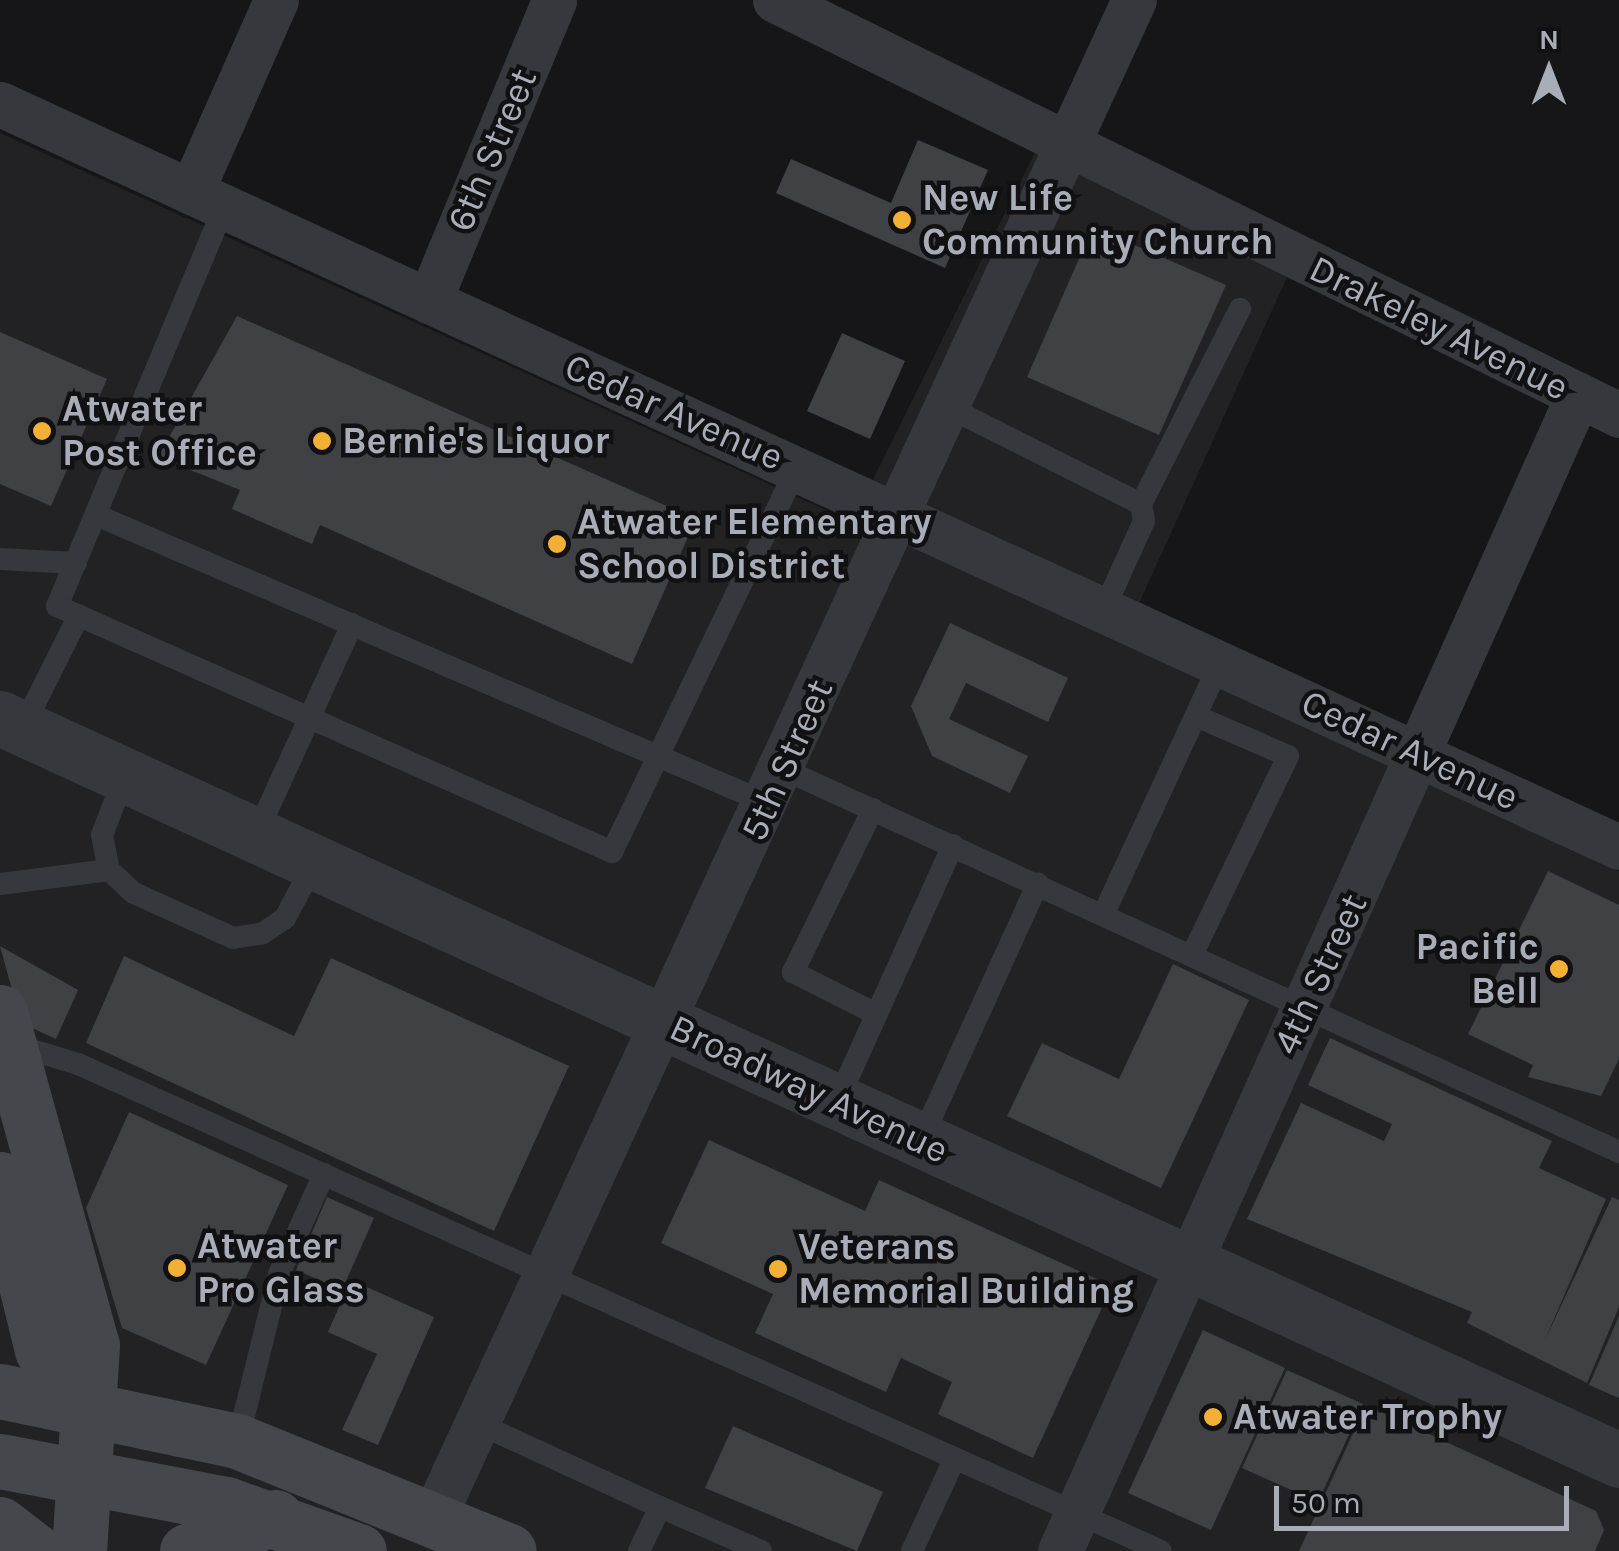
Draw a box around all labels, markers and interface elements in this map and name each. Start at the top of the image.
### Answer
north arrow [1499,20,1599,120]
text: N [1539,23,1559,56]
street label: 6th Street [437,62,547,238]
place label: New Life Community Church [922,175,1274,264]
marker: New Life Community Church [891,209,913,231]
street label: Drakeley Avenue [1302,246,1576,410]
street label: Cedar Avenue [558,344,790,480]
place label: Atwater Post Office [62,386,257,476]
place label: Bernie's Liquor [342,418,609,464]
marker: Atwater Post Office [31,420,53,442]
marker: Bernie's Liquor [311,430,333,452]
place label: Atwater Elementary School District [577,499,932,588]
marker: Atwater Elementary School District [546,533,568,555]
street label: 5th Street [731,672,843,848]
street label: Cedar Avenue [1294,680,1526,820]
street label: 4th Street [1263,887,1377,1061]
place label: Pacific Bell [1416,924,1539,1014]
marker: Pacific Bell [1548,958,1570,980]
street label: Broadway Avenue [663,1005,955,1173]
place label: Atwater Pro Glass [197,1223,365,1312]
place label: Veterans Memorial Building [798,1224,1134,1314]
marker: Atwater Pro Glass [166,1257,188,1279]
marker: Veterans Memorial Building [767,1258,789,1280]
place label: Atwater Trophy [1233,1394,1502,1440]
marker: Atwater Trophy [1202,1406,1224,1428]
scale bar [1279,1466,1574,1528]
text: 50 m [1291,1485,1361,1521]

